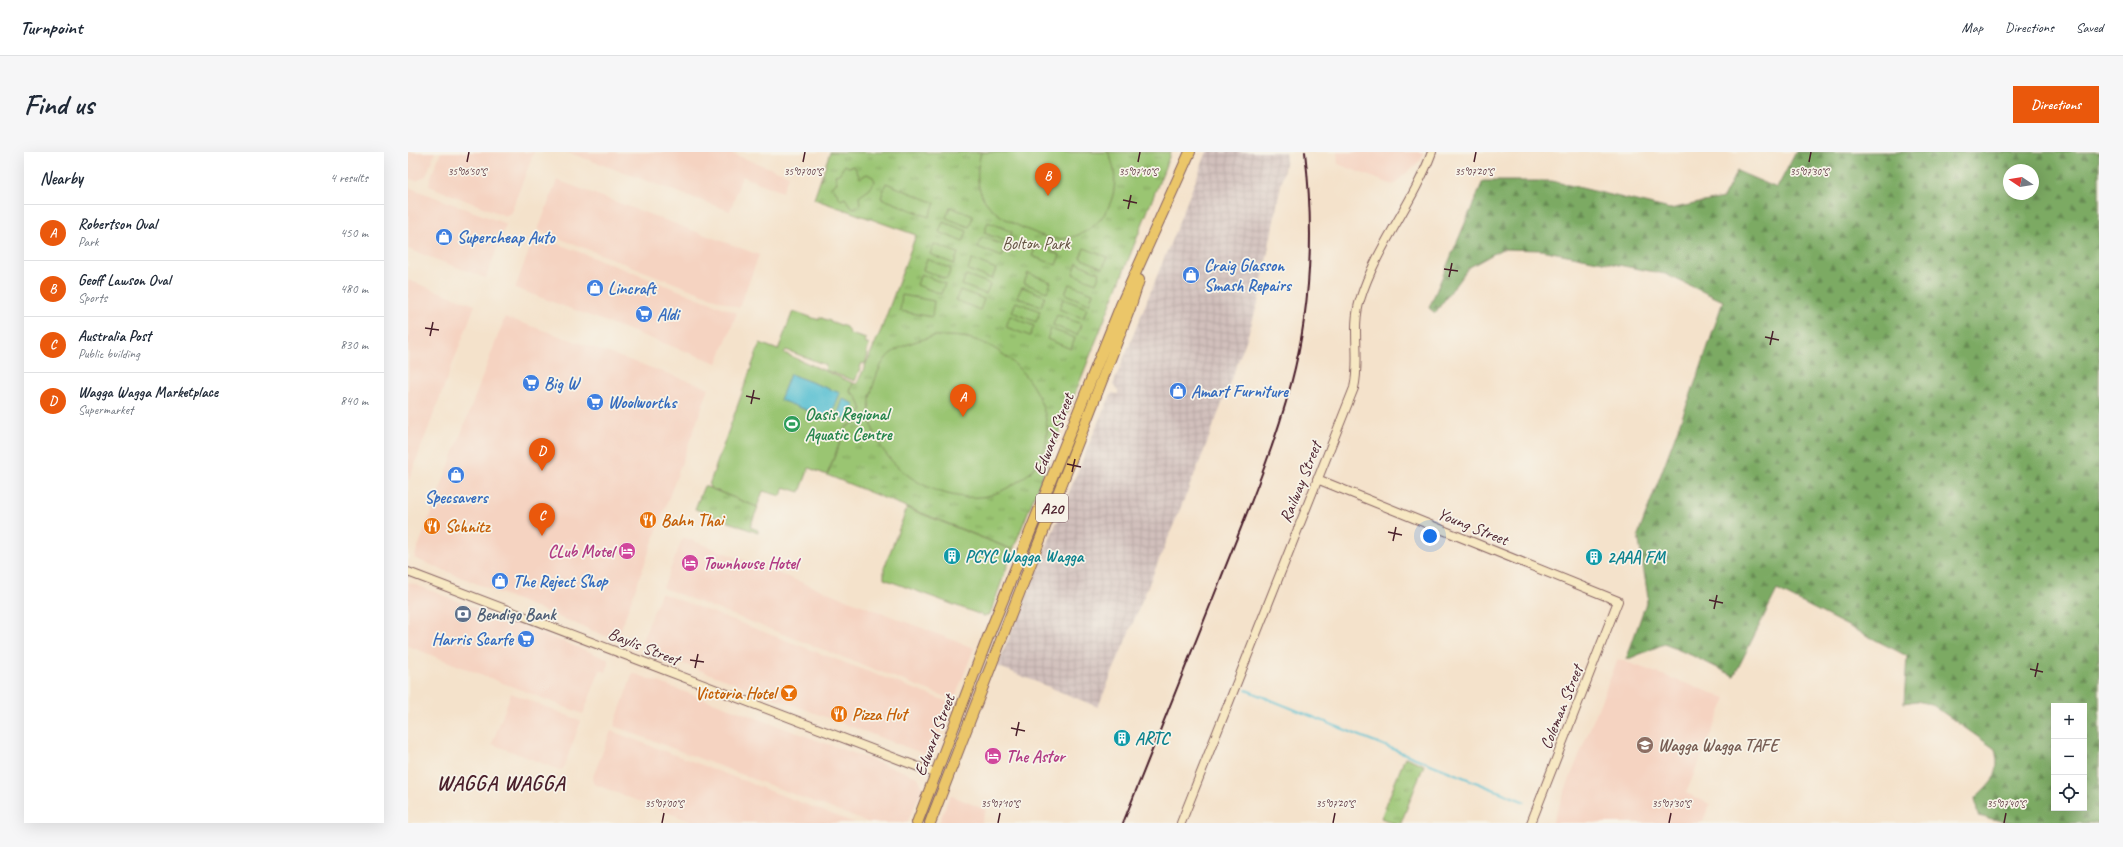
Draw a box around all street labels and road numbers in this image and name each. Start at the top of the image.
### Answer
street label: Edward Street [1028,388,1079,478]
street label: Railway Street [1275,437,1327,526]
road number: A20 [1036,494,1068,522]
street label: Young Street [1434,503,1513,551]
street label: Baylis Street [605,623,685,671]
street label: Coleman Street [1535,660,1589,752]
street label: Edward Street [909,689,960,779]

